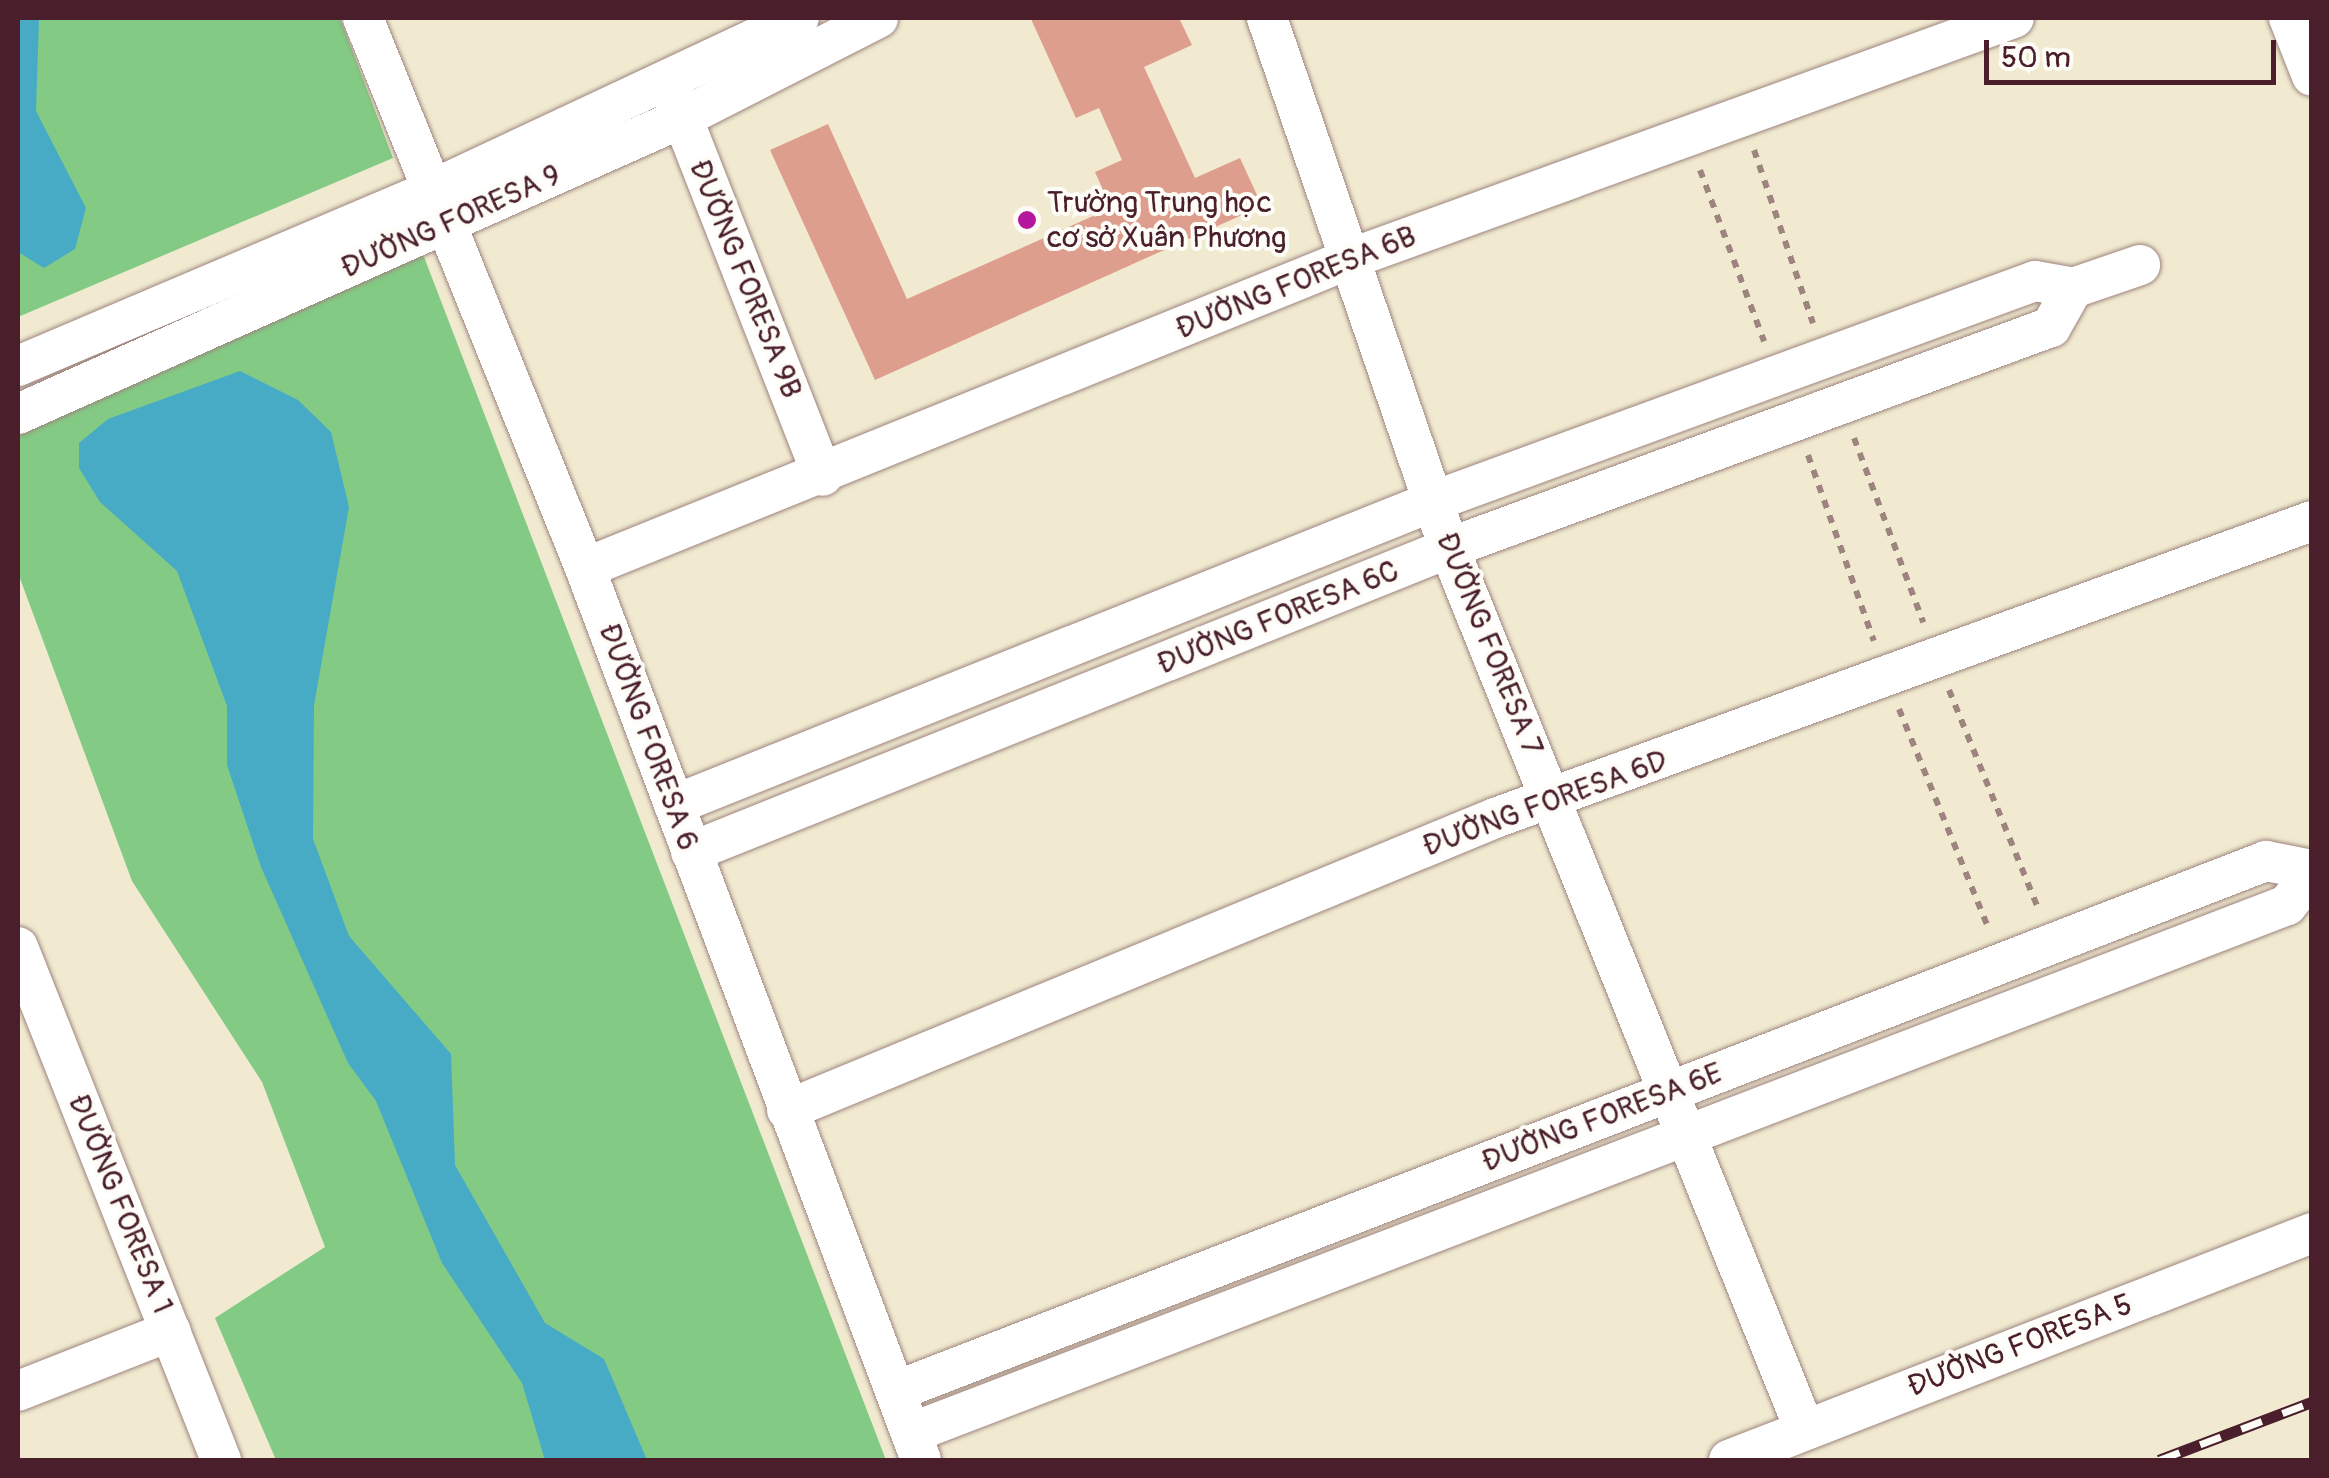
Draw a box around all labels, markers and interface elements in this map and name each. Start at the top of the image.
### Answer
scale bar [1989,20,2282,82]
text: 50 m [2001,39,2071,76]
street label: ĐƯỜNG FORESA 9B [681,155,809,403]
street label: ĐƯỜNG FORESA 9 [336,157,566,287]
place label: Trường Trung học cơ sở Xuân Phương [1047,185,1286,256]
marker: Trường Trung học cơ sở Xuân Phương [1016,209,1038,231]
street label: ĐƯỜNG FORESA 6B [1171,218,1421,348]
street label: ĐƯỜNG FORESA 7 [1428,527,1550,761]
street label: ĐƯỜNG FORESA 6C [1152,553,1404,683]
street label: ĐƯỜNG FORESA 6 [590,619,706,855]
street label: ĐƯỜNG FORESA 6D [1418,743,1672,865]
street label: ĐƯỜNG FORESA 6E [1477,1056,1727,1180]
street label: ĐƯỜNG FORESA 1 [60,1089,180,1319]
street label: ĐƯỜNG FORESA 5 [1903,1287,2137,1405]

